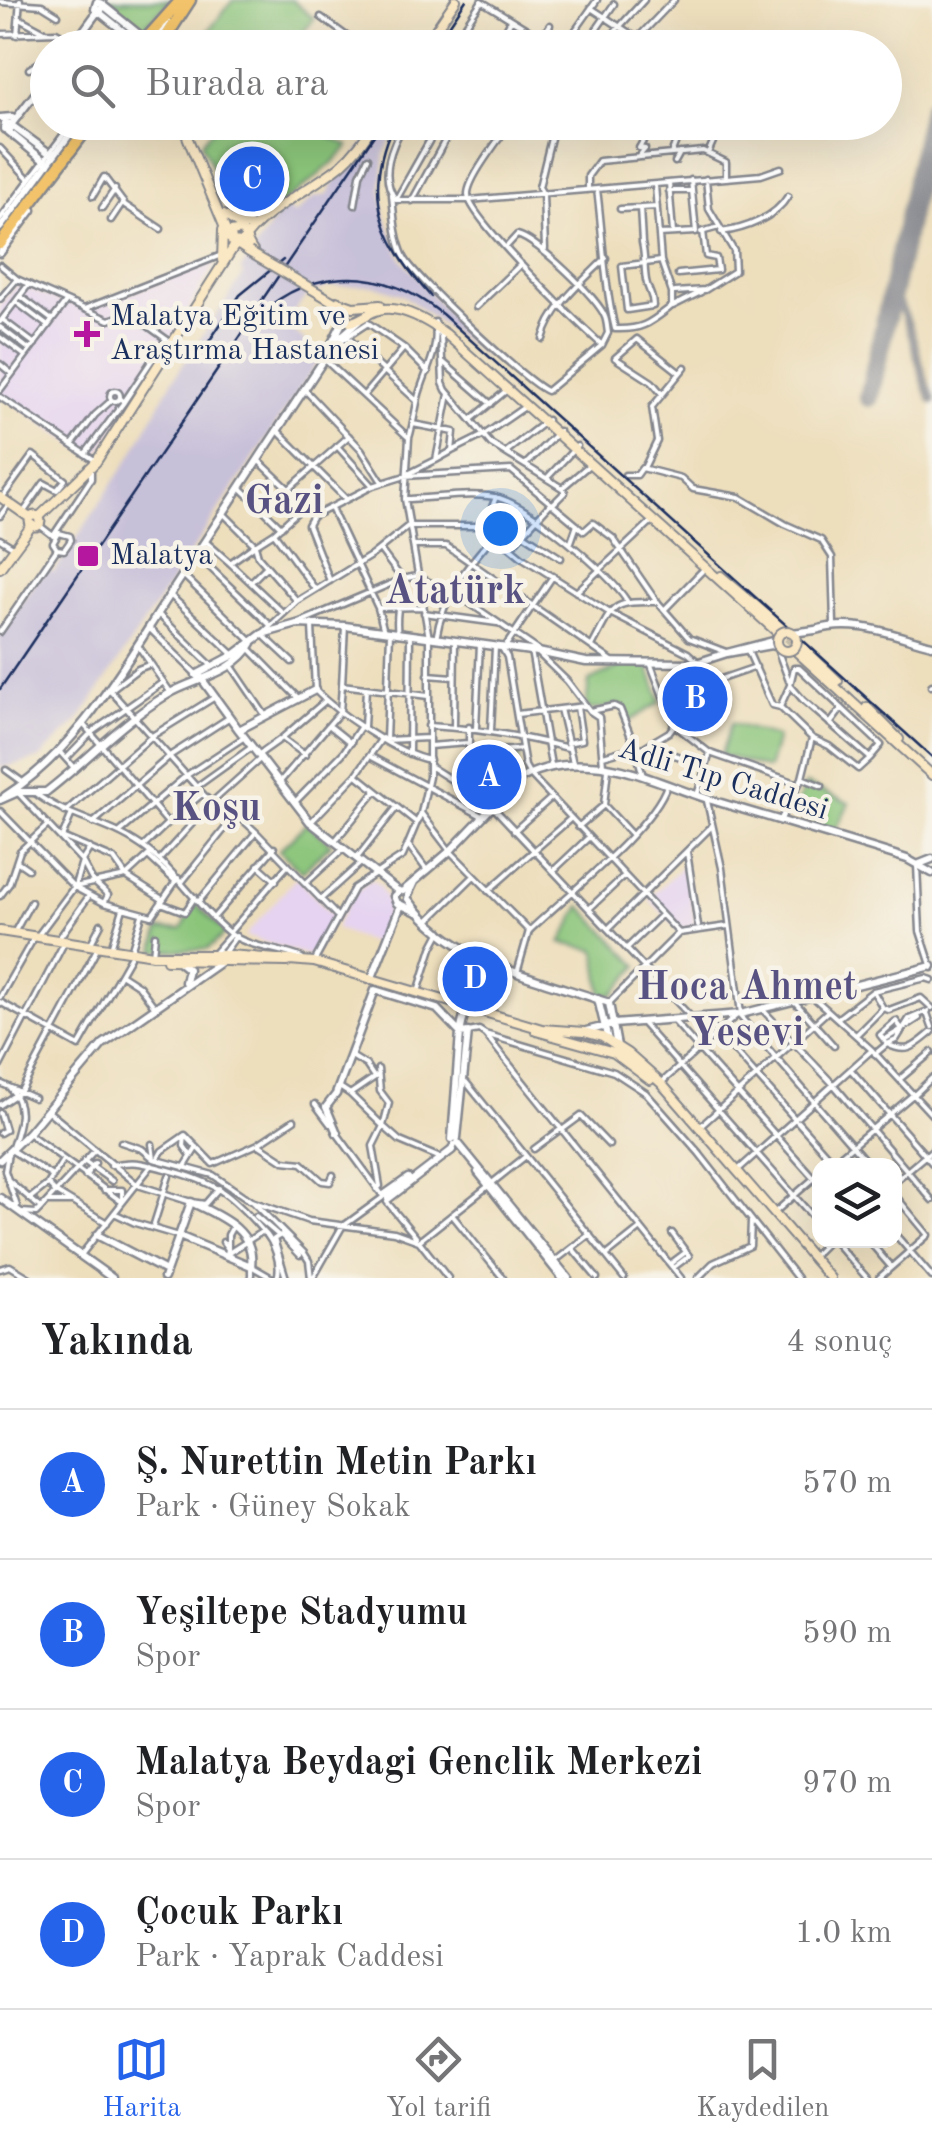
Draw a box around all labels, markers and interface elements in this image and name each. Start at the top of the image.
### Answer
search box [30,30,902,140]
icon: search [65,58,120,113]
text: Burada ara [145,66,328,104]
pin: C [220,142,284,216]
place label: Malatya Eğitim ve Araştırma Hastanesi [110,302,379,366]
marker: Malatya Eğitim ve Araştırma Hastanesi [74,321,100,347]
district label: Gazi [244,483,324,523]
your location [475,503,526,554]
place label: Malatya [110,541,213,571]
marker: Malatya [75,543,101,569]
district label: Atatürk [384,573,526,613]
pin: B [662,662,728,736]
street label: Adli Tıp Caddesi [614,734,832,826]
pin: A [456,740,522,814]
district label: Koşu [171,790,261,830]
pin: D [442,942,508,1016]
district label: Hoca Ahmet Yesevi [636,969,858,1055]
map controls [812,1158,902,1248]
button: layers [812,1158,902,1248]
text: Yakında [40,1322,193,1364]
text: 4 sonuç [786,1327,892,1359]
text: Ş. Nurettin Metin Parkı [135,1445,537,1483]
text: A [60,1468,85,1500]
text: 570 m [802,1468,892,1500]
text: Park · Güney Sokak [135,1492,411,1524]
text: Yeşiltepe Stadyumu [135,1595,468,1633]
text: B [61,1618,84,1650]
text: 590 m [802,1618,892,1650]
text: Spor [135,1642,200,1674]
text: Malatya Beydagi Genclik Merkezi [135,1745,702,1783]
text: C [62,1768,83,1800]
text: 970 m [802,1768,892,1800]
text: Spor [135,1792,200,1824]
text: Çocuk Parkı [135,1895,343,1933]
text: D [60,1918,85,1950]
text: 1.0 km [795,1918,892,1950]
text: Park · Yaprak Caddesi [135,1942,444,1974]
tab: Harita [102,2032,181,2127]
tab: Yol tarifi [386,2032,491,2127]
tab: Kaydedilen [696,2032,829,2127]

